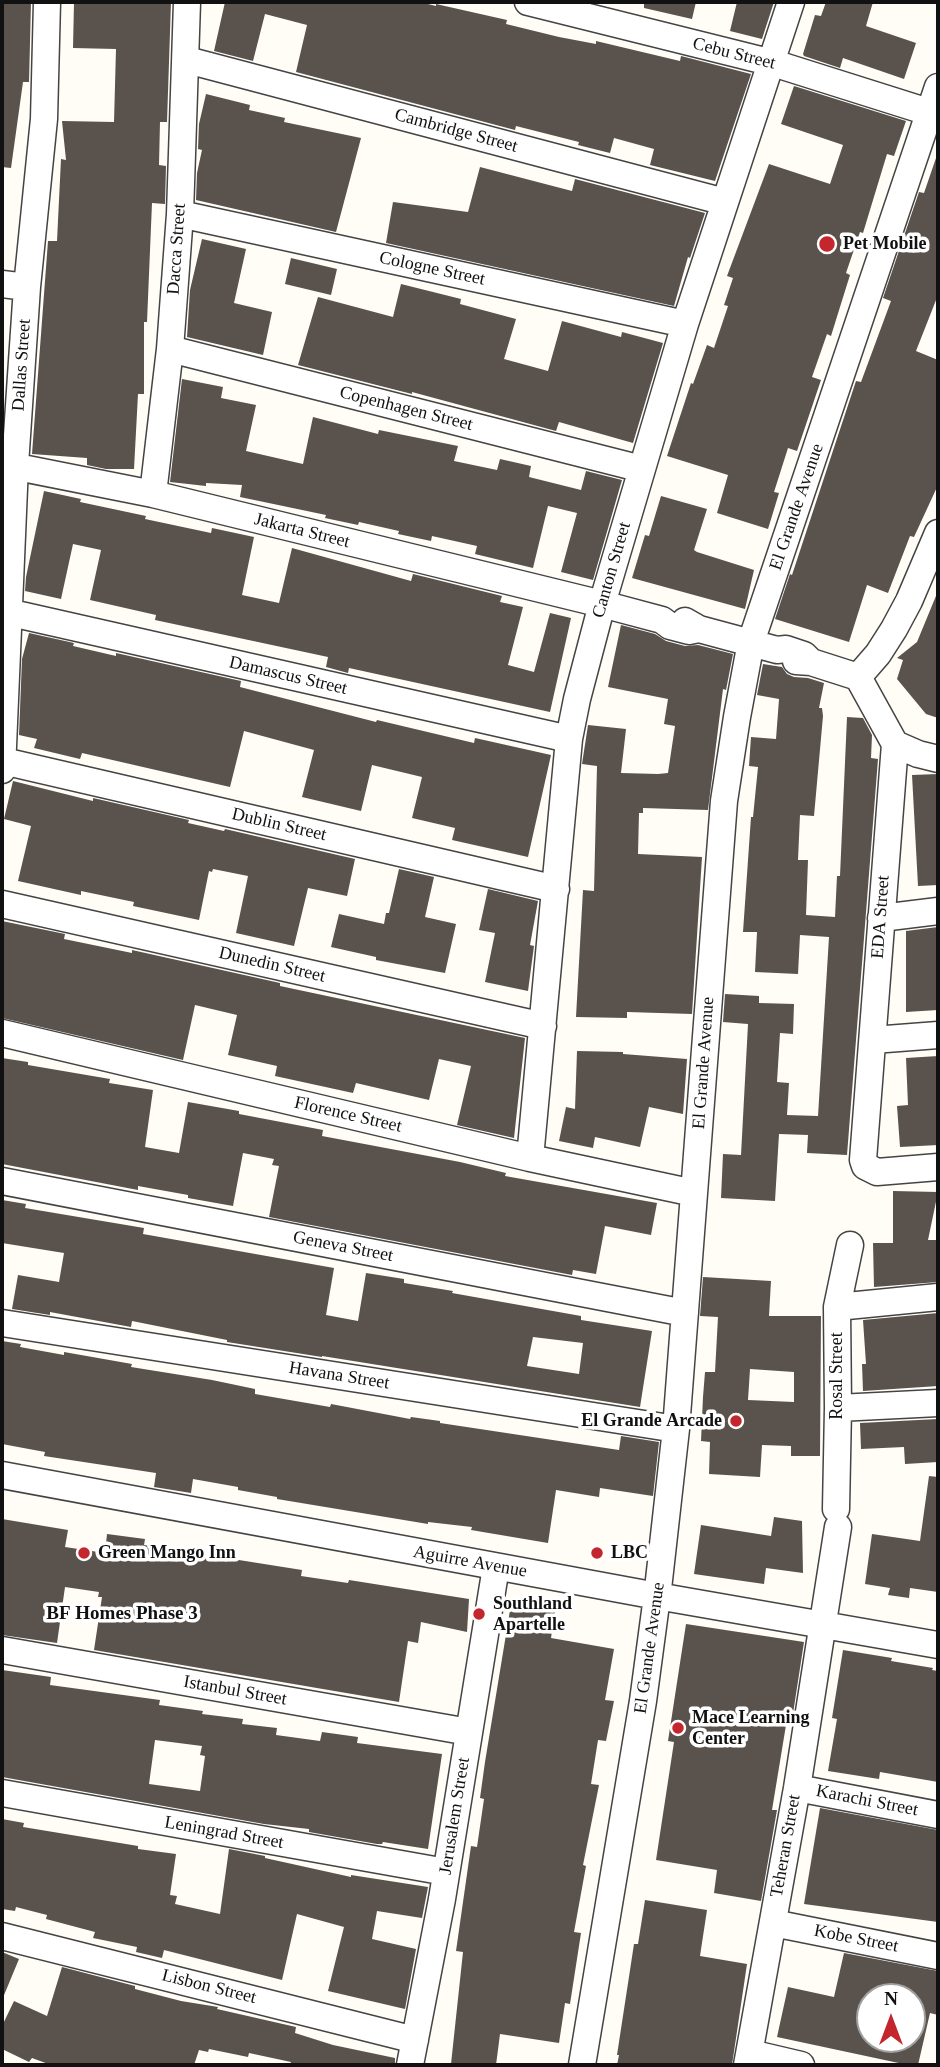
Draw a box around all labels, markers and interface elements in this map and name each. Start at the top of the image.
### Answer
street label: Cebu Street [690,33,778,75]
street label: Cambridge Street [392,104,520,158]
street label: Dacca Street [163,203,191,295]
place label: Pet Mobile [843,233,926,255]
marker: Pet Mobile [817,234,837,254]
street label: Cologne Street [377,247,487,291]
street label: Dallas Street [8,318,36,412]
street label: Copenhagen Street [337,382,475,436]
street label: El Grande Avenue [765,441,829,573]
street label: Jakarta Street [252,509,352,553]
street label: Canton Street [588,520,636,620]
street label: Damascus Street [227,652,349,700]
street label: Dublin Street [230,804,328,846]
street label: EDA Street [867,875,895,959]
street label: Dunedin Street [217,942,327,988]
street label: El Grande Avenue [689,996,719,1130]
street label: Florence Street [292,1092,404,1138]
street label: Geneva Street [291,1227,395,1267]
street label: Rosal Street [826,1332,848,1420]
street label: Havana Street [287,1357,391,1395]
place label: El Grande Arcade [581,1410,722,1432]
marker: El Grande Arcade [728,1413,744,1429]
street label: Aguirre Avenue [411,1541,529,1583]
place label: Green Mango Inn [98,1542,236,1564]
place label: LBC [611,1542,648,1564]
marker: Green Mango Inn [76,1545,92,1561]
marker: LBC [589,1545,605,1561]
street label: El Grande Avenue [630,1581,670,1715]
place label: Southland Apartelle [493,1593,572,1636]
district label: BF Homes Phase 3 [46,1603,198,1625]
marker: Southland Apartelle [471,1606,487,1622]
street label: Istanbul Street [182,1671,288,1711]
place label: Mace Learning Center [692,1707,809,1750]
marker: Mace Learning Center [670,1720,686,1736]
street label: Jerusalem Street [435,1756,475,1876]
street label: Karachi Street [814,1781,920,1821]
street label: Teheran Street [766,1793,806,1899]
street label: Leningrad Street [163,1812,285,1854]
street label: Kobe Street [812,1920,900,1958]
street label: Lisbon Street [160,1965,258,2009]
north arrow [856,1983,926,2053]
text: N [884,1988,898,2009]

